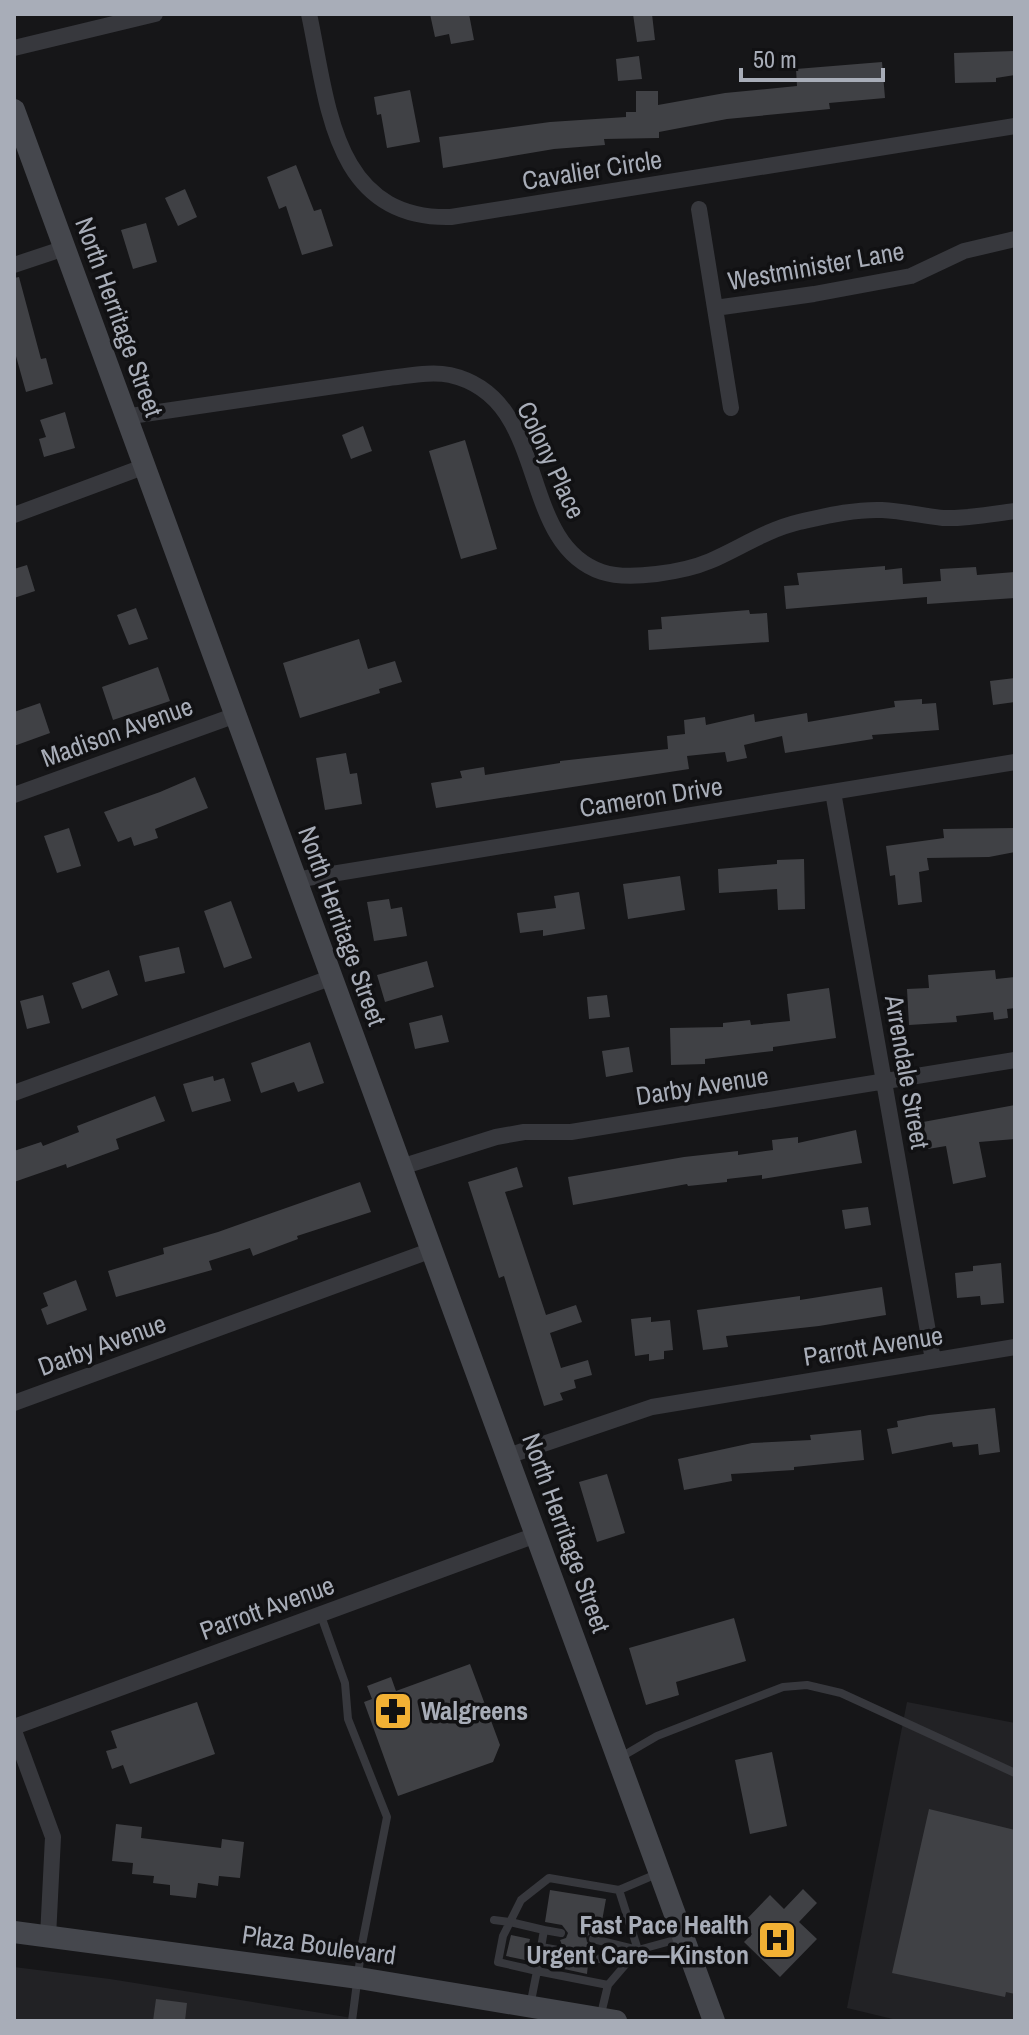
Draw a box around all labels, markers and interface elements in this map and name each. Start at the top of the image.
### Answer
scale bar [741,32,883,82]
text: 50 m [753,43,797,75]
street label: Cavalier Circle [520,141,664,198]
street label: North Herritage Street [67,212,172,421]
street label: Westminister Lane [725,233,907,298]
street label: Colony Place [509,395,594,524]
street label: Madison Avenue [36,688,197,775]
street label: Cameron Drive [577,768,725,825]
street label: North Herritage Street [290,821,395,1030]
street label: Arrendale Street [877,991,938,1151]
street label: Darby Avenue [633,1058,771,1113]
street label: Darby Avenue [33,1305,171,1384]
street label: Parrott Avenue [801,1317,945,1374]
street label: North Herritage Street [514,1428,619,1637]
street label: Parrott Avenue [195,1567,339,1648]
pharmacy icon: Walgreens [372,1690,414,1732]
place label: Walgreens [421,1693,528,1728]
place label: Fast Pace Health Urgent Care—Kinston [526,1907,749,1972]
street label: Plaza Boulevard [240,1916,398,1973]
hospital icon: Fast Pace Health Urgent Care—Kinston [756,1919,798,1961]

